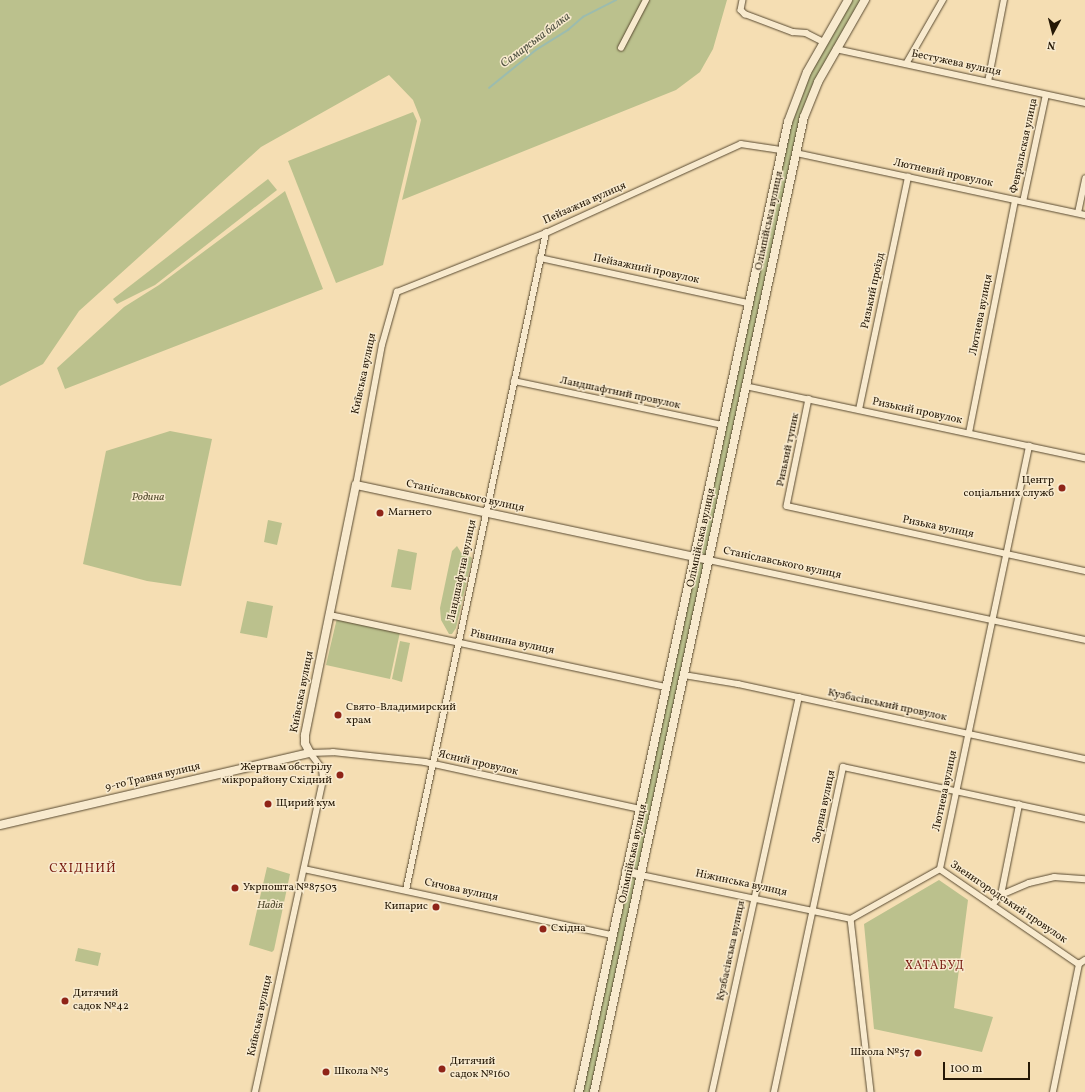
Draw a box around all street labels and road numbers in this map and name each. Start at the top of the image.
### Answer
street label: Бестужева вулиця [910,48,1002,80]
street label: Февральская улица [1008,97,1042,195]
street label: Лютневий провулок [892,157,994,191]
street label: Олімпійська вулиця [753,170,787,272]
street label: Пейзажна вулиця [542,180,628,228]
street label: Пейзажний провулок [592,252,700,288]
street label: Ризький проїзд [859,252,889,330]
street label: Лютнева вулиця [968,273,996,357]
street label: Київська вулиця [350,332,380,416]
street label: Ландшафтний провулок [558,375,682,413]
street label: Ризький провулок [871,396,963,428]
street label: Ризький тупик [775,412,803,488]
street label: Станіславського вулиця [405,478,525,516]
street label: Олімпійська вулиця [685,487,719,589]
street label: Ризька вулиця [901,514,975,542]
street label: Ландшафтна вулиця [446,519,480,623]
street label: Станіславського вулиця [722,545,842,583]
street label: Рівнинна вулиця [469,628,555,658]
street label: Київська вулиця [289,650,317,734]
street label: Кузбасівський провулок [826,687,948,725]
street label: Ясний провулок [437,748,519,780]
street label: Лютнева вулиця [931,749,961,833]
street label: 9-го Травня вулиця [104,761,202,795]
street label: Зоряна вулиця [811,769,839,845]
street label: Олімпійська вулиця [617,803,651,905]
street label: Звенигородський провулок [947,859,1069,947]
street label: Ніжинська вулиця [694,868,788,900]
street label: Сичова вулиця [423,877,499,905]
street label: Кузбасівська вулиця [715,900,749,1002]
street label: Київська вулиця [246,974,276,1058]

